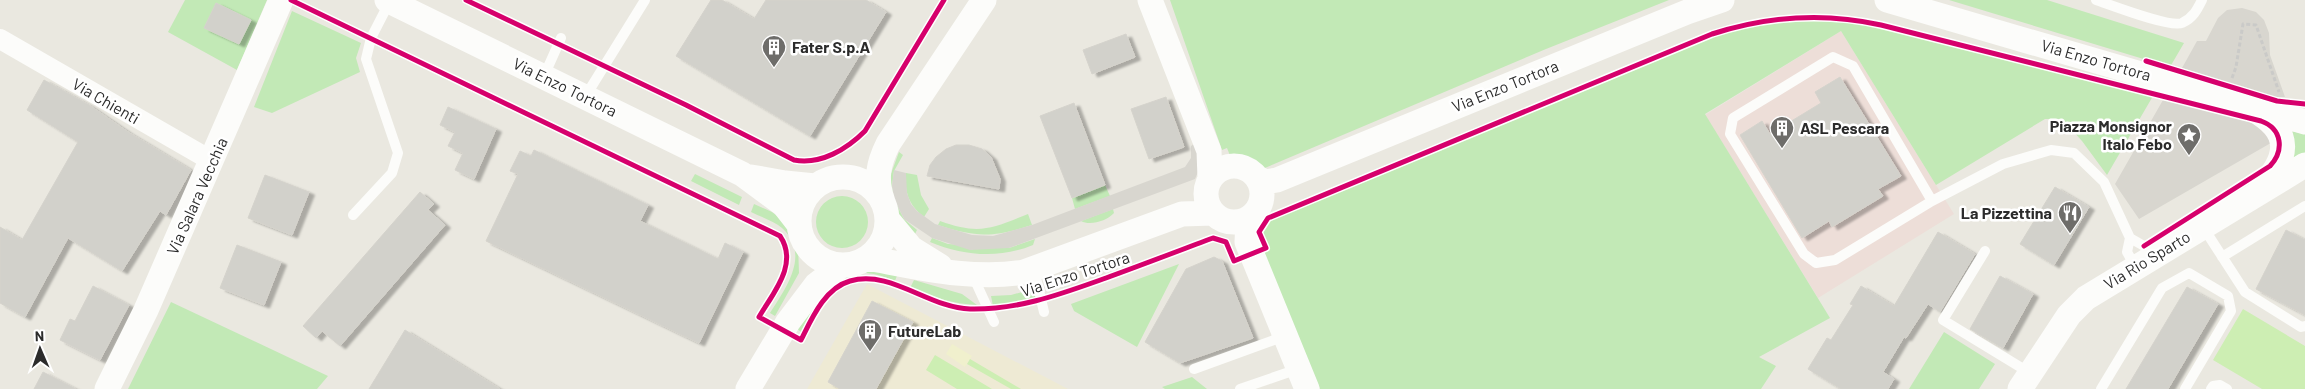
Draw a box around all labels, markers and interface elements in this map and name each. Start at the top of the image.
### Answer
building icon: Fater S.p.A [761,34,787,68]
street label: Via Enzo Tortora [2039,35,2153,84]
place label: Fater S.p.A [792,37,871,56]
street label: Via Enzo Tortora [510,53,620,120]
street label: Via Enzo Tortora [1449,56,1561,116]
street label: Via Chienti [69,74,143,127]
building icon: ASL Pescara [1769,115,1795,149]
place label: Piazza Monsignor Italo Febo [2050,116,2172,153]
place label: ASL Pescara [1800,118,1889,137]
place icon: Piazza Monsignor Italo Febo [2176,122,2202,156]
street label: Via Salara Vecchia [162,134,231,257]
restaurant icon: La Pizzettina [2057,200,2083,234]
place label: La Pizzettina [1961,203,2052,222]
street label: Via Rio Sparto [2100,226,2193,293]
street label: Via Enzo Tortora [1018,247,1132,300]
building icon: FutureLab [857,318,883,352]
place label: FutureLab [888,321,961,340]
north arrow [15,324,65,374]
text: N [35,327,44,344]

